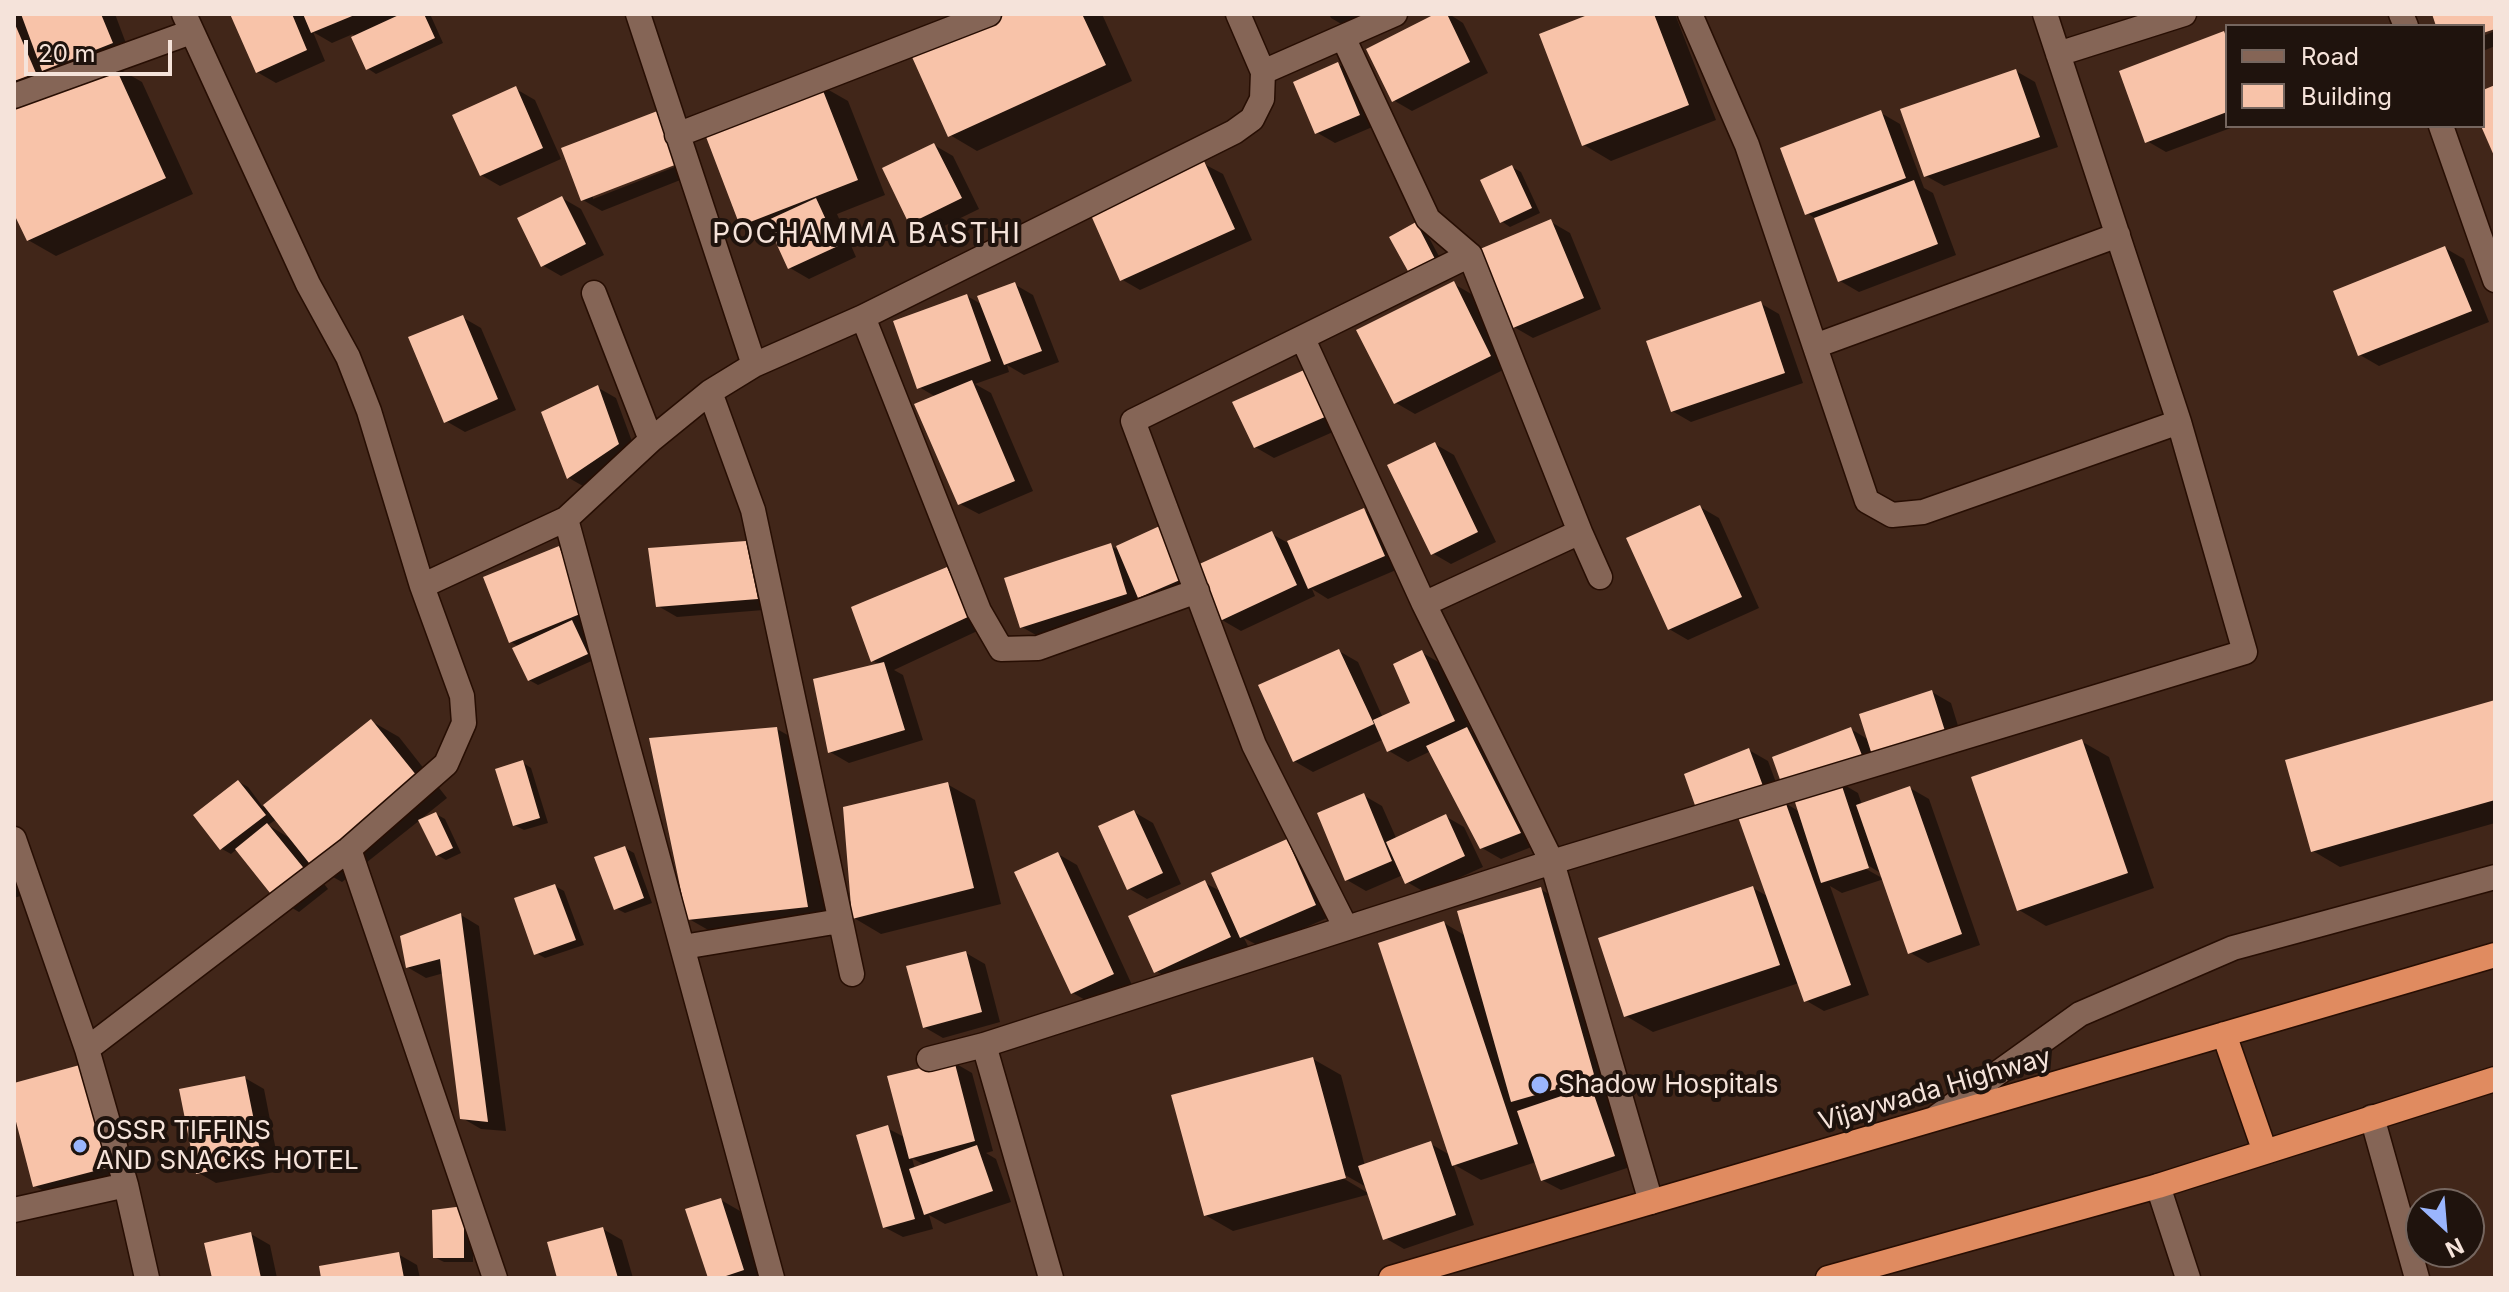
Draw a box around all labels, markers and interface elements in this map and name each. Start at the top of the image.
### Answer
scale bar [28,24,176,74]
legend [2225,24,2485,128]
text: 20 m [38,39,96,68]
text: Road [2301,42,2359,71]
text: Building [2301,82,2392,111]
district label: POCHAMMA BASTHI [712,218,1022,252]
street label: Vijaywada Highway [1815,1042,2055,1138]
place label: Shadow Hospitals [1558,1069,1778,1101]
marker: Shadow Hospitals [1529,1074,1551,1096]
place label: OSSR TIFFINS AND SNACKS HOTEL [96,1115,359,1176]
marker: OSSR TIFFINS AND SNACKS HOTEL [71,1137,89,1155]
north arrow [2405,1188,2485,1268]
text: N [2441,1232,2468,1263]

